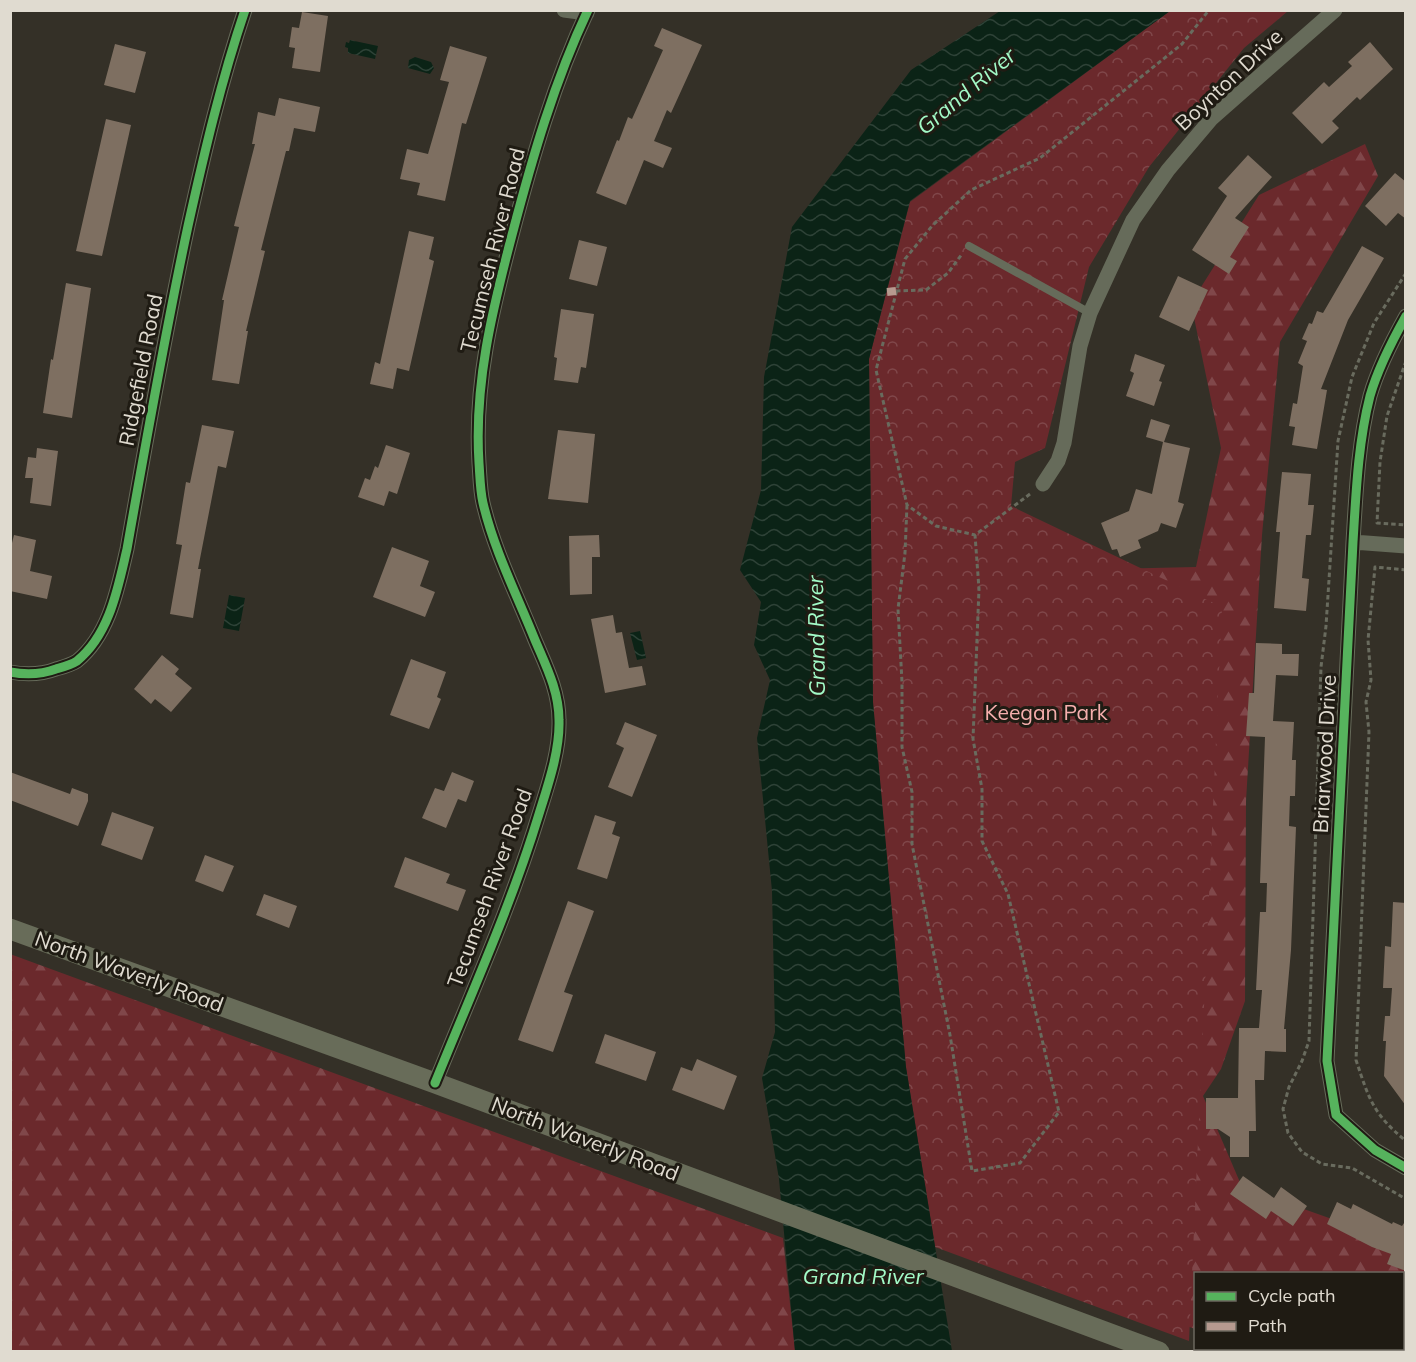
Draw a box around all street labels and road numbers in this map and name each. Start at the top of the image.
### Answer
street label: Boynton Drive [1169,23,1287,136]
street label: Tecumseh River Road [454,145,530,355]
street label: Ridgefield Road [113,292,167,448]
street label: Briarwood Drive [1307,674,1341,834]
street label: Tecumseh River Road [441,785,537,991]
street label: North Waverly Road [31,925,227,1017]
street label: North Waverly Road [488,1090,683,1186]

